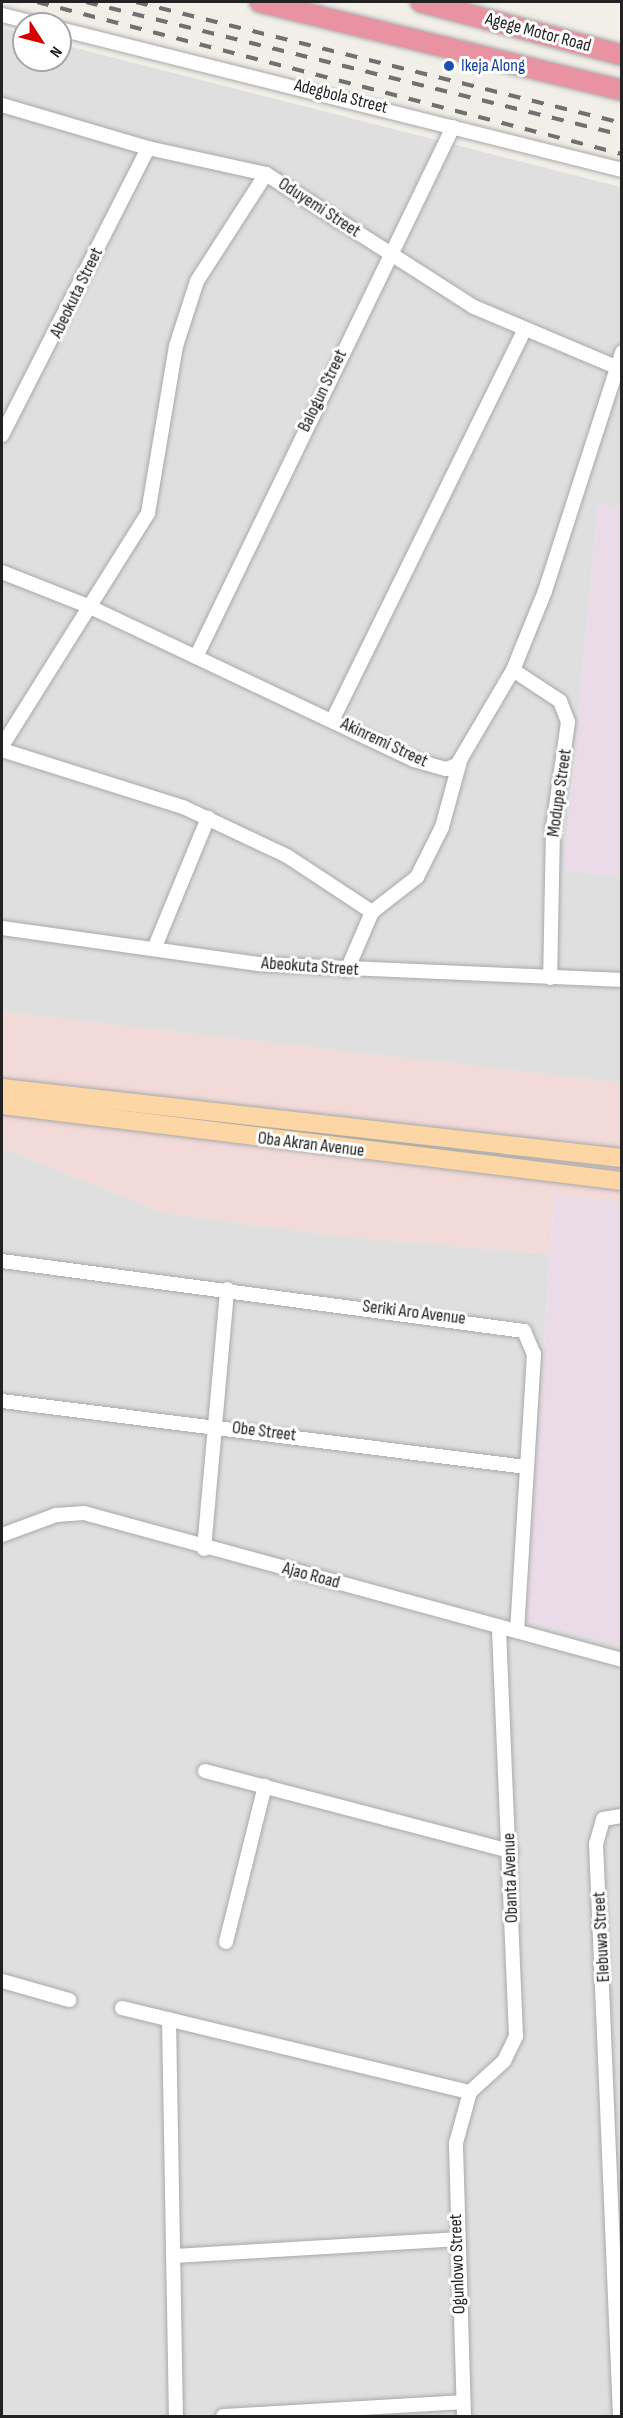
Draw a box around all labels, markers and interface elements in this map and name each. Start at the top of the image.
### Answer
street label: Agege Motor Road [483,9,593,57]
north arrow [12,12,72,72]
text: N [45,43,66,61]
place label: Ikeja Along [461,55,525,77]
marker: Ikeja Along [442,59,456,73]
street label: Adegbola Street [292,75,390,119]
street label: Oduyemi Street [274,173,364,243]
street label: Abeokuta Street [46,244,108,342]
street label: Balogun Street [294,346,352,436]
street label: Akinremi Street [337,713,431,773]
street label: Modupe Street [543,748,577,838]
street label: Abeokuta Street [261,953,359,981]
street label: Oba Akran Avenue [256,1128,366,1162]
street label: Seriki Aro Avenue [361,1296,467,1330]
street label: Obe Street [231,1417,297,1447]
street label: Ajao Road [280,1558,342,1594]
street label: Obanta Avenue [499,1833,523,1923]
street label: Elebuwa Street [589,1891,615,1983]
street label: Ogunlowo Street [445,2213,471,2315]

